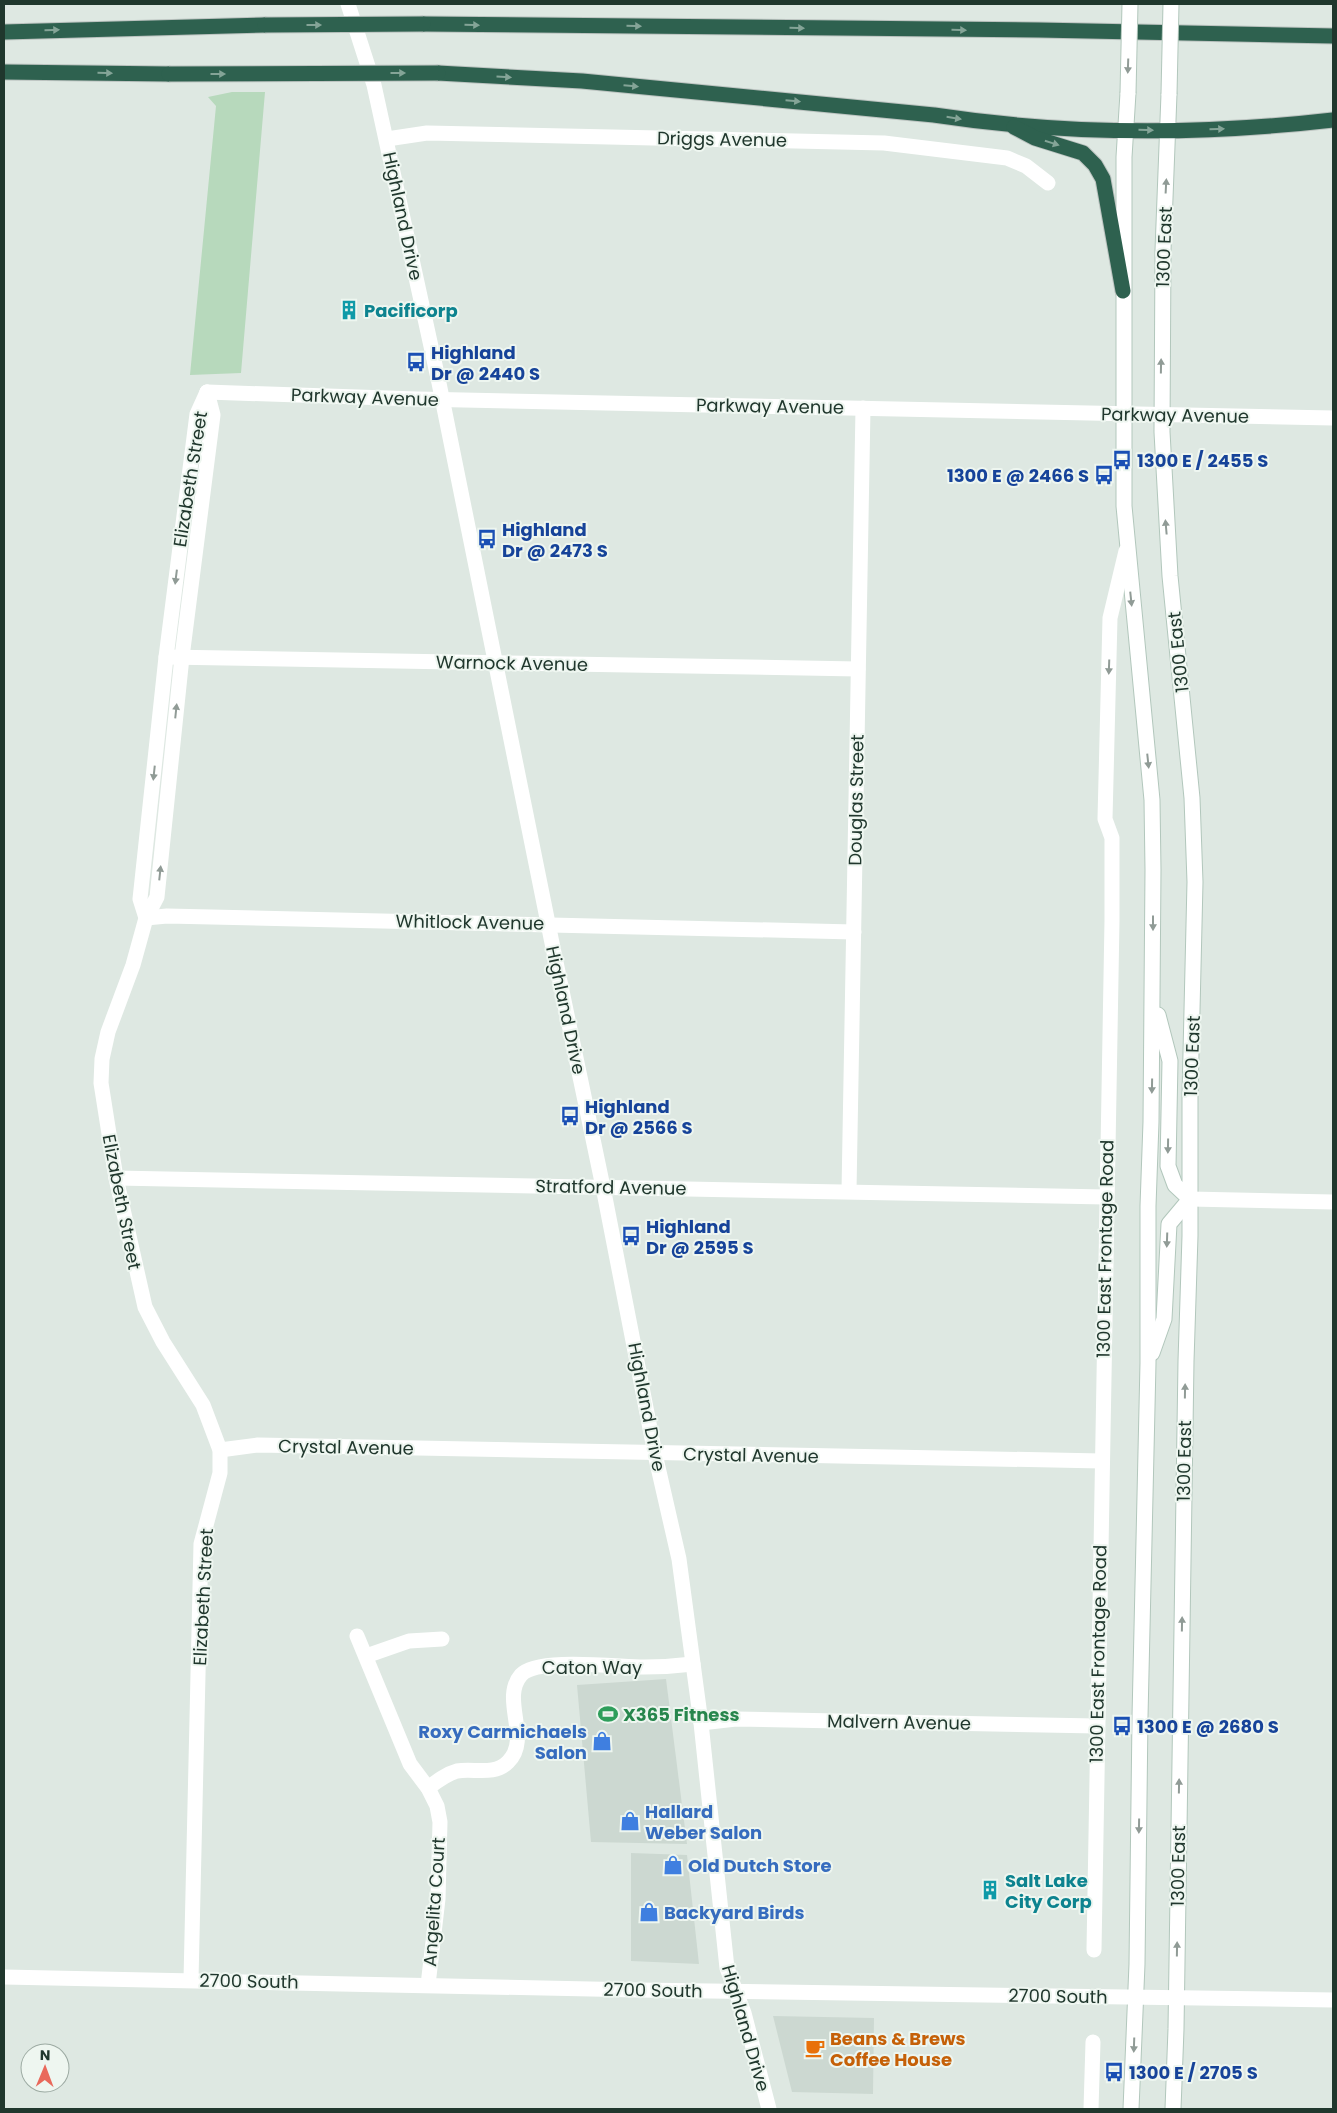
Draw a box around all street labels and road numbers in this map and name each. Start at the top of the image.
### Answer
street label: Driggs Avenue [657,125,787,153]
street label: Highland Drive [377,149,429,283]
street label: 1300 East [1150,206,1178,288]
street label: Parkway Avenue [291,382,439,412]
street label: Parkway Avenue [696,392,844,420]
street label: Parkway Avenue [1101,401,1249,429]
street label: Elizabeth Street [167,409,213,549]
street label: 1300 East [1161,610,1195,694]
street label: Warnock Avenue [436,649,588,677]
street label: Douglas Street [842,734,870,866]
street label: Whitlock Avenue [395,908,545,936]
street label: Highland Drive [540,943,592,1077]
street label: 1300 East [1178,1015,1206,1097]
street label: Elizabeth Street [97,1132,147,1272]
street label: 1300 East Frontage Road [1091,1140,1119,1358]
street label: Stratford Avenue [535,1173,687,1201]
street label: Highland Drive [622,1340,672,1474]
street label: 1300 East [1171,1420,1197,1502]
street label: Crystal Avenue [278,1433,414,1461]
street label: Crystal Avenue [683,1441,819,1469]
street label: Elizabeth Street [187,1528,219,1666]
street label: 1300 East Frontage Road [1084,1545,1112,1763]
street label: Caton Way [542,1655,642,1680]
street label: Malvern Avenue [827,1708,971,1736]
street label: 1300 East [1165,1825,1191,1907]
street label: Angelita Court [417,1836,451,1968]
street label: Highland Drive [716,1962,776,2094]
street label: 2700 South [199,1968,299,1994]
street label: 2700 South [603,1977,703,2003]
street label: 2700 South [1008,1983,1108,2009]

